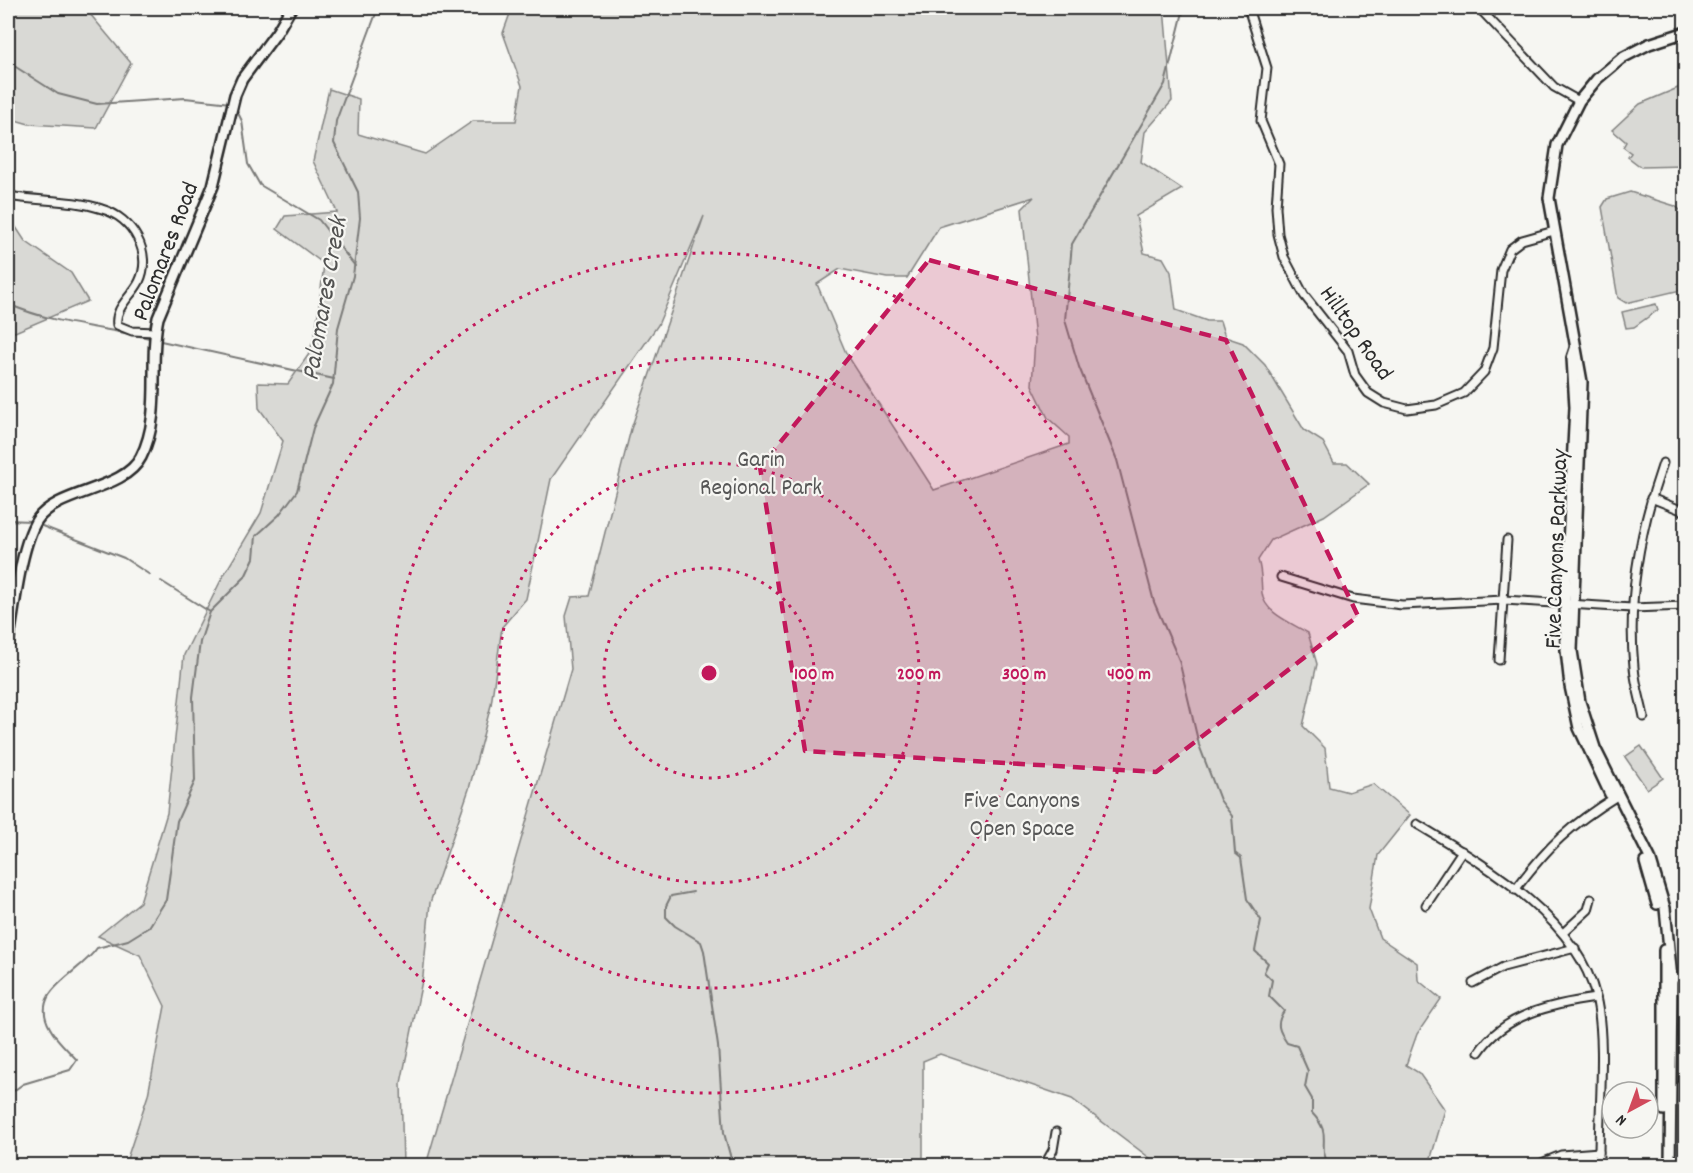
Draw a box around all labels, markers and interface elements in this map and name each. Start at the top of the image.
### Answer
street label: Palomares Road [125,178,209,326]
water label: Palomares Creek [293,212,359,384]
street label: Hilltop Road [1310,280,1400,388]
park label: Garin Regional Park [700,444,822,506]
street label: Five Canyons Parkway [1538,447,1579,649]
centre of rings [699,663,719,683]
text: 100 m [794,663,834,688]
text: 200 m [897,663,941,688]
text: 300 m [1002,663,1046,688]
text: 400 m [1107,663,1151,688]
park label: Five Canyons Open Space [964,785,1080,847]
north arrow [1600,1080,1660,1140]
text: N [1611,1108,1632,1131]

